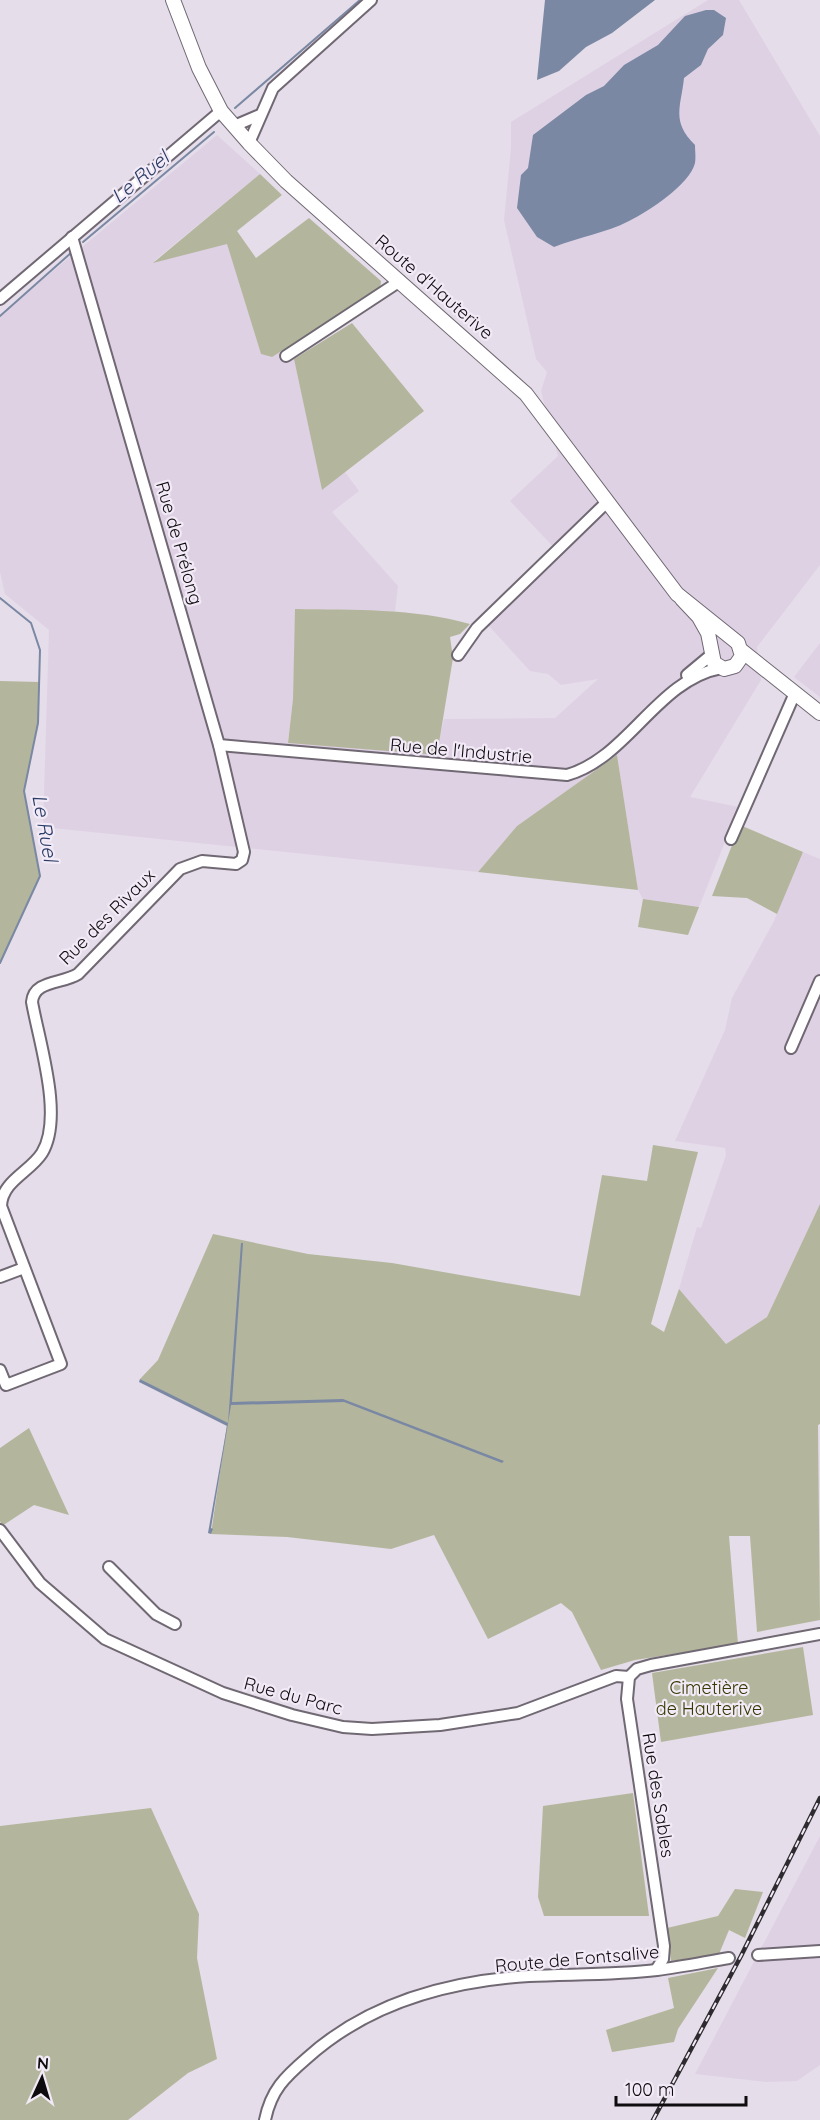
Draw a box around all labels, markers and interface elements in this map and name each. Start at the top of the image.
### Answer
water label: Le Ruel [106,144,176,208]
street label: Route d'Hauterive [371,229,498,344]
street label: Rue de Prélong [151,479,208,607]
street label: Rue de l'Industrie [389,733,533,768]
water label: Le Ruel [27,792,64,866]
street label: Rue des Rivaux [54,864,160,970]
street label: Rue du Parc [241,1671,345,1720]
park label: Cimetière de Hauterive [656,1676,762,1720]
street label: Rue des Sables [637,1731,680,1859]
street label: Route de Fontsalive [494,1940,660,1977]
north arrow [12,2048,72,2108]
text: N [36,2053,50,2073]
scale bar [616,2069,746,2107]
text: 100 m [625,2078,674,2101]

